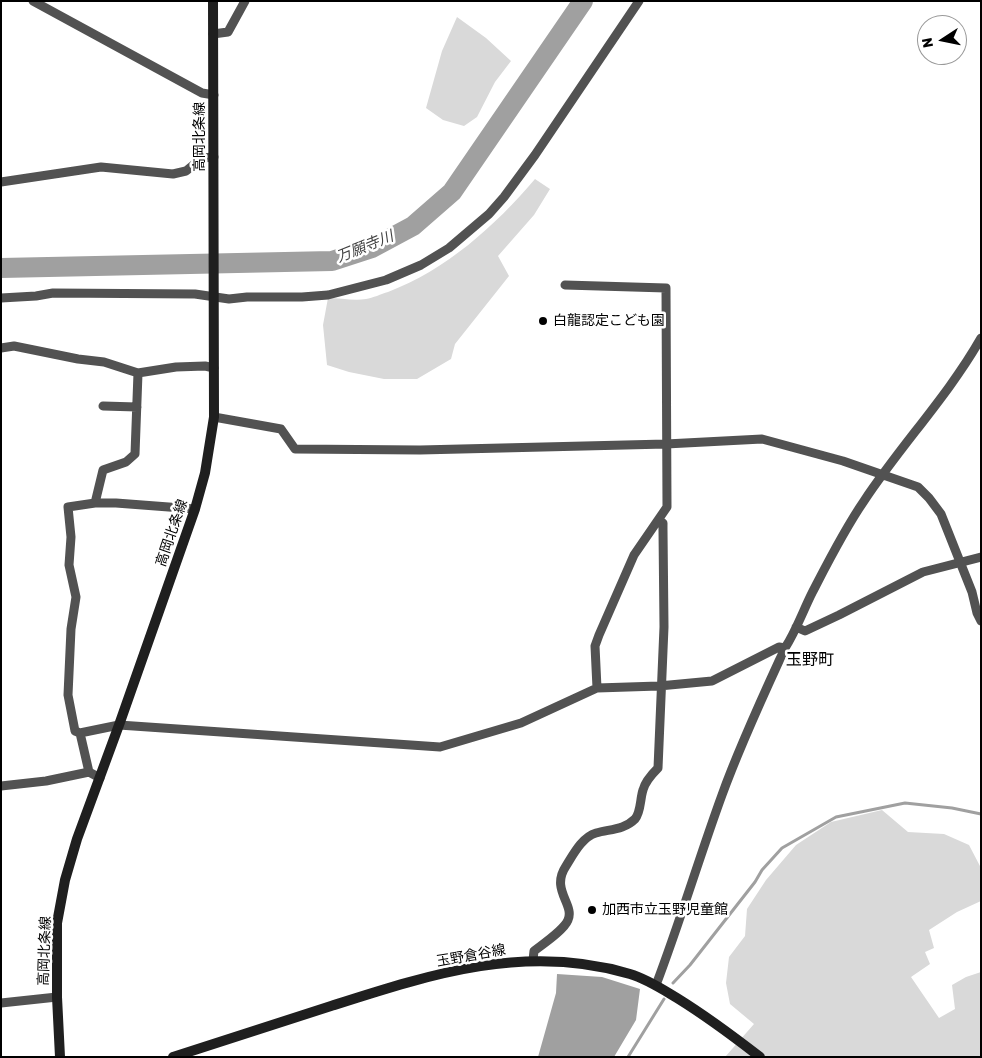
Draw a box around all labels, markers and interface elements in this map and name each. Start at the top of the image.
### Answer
north arrow [917,15,967,65]
text: N [918,36,937,49]
street label: 高岡北条線 [192,102,208,172]
water label: 万願寺川 [334,227,396,267]
place label: 白龍認定こども園 [553,313,665,329]
marker: 白龍認定こども園 [537,315,549,327]
street label: 高岡北条線 [153,497,191,569]
district label: 玉野町 [786,650,834,670]
place label: 加西市立玉野児童館 [602,902,728,918]
marker: 加西市立玉野児童館 [586,904,598,916]
street label: 高岡北条線 [35,916,55,986]
street label: 玉野倉谷線 [435,942,507,970]

